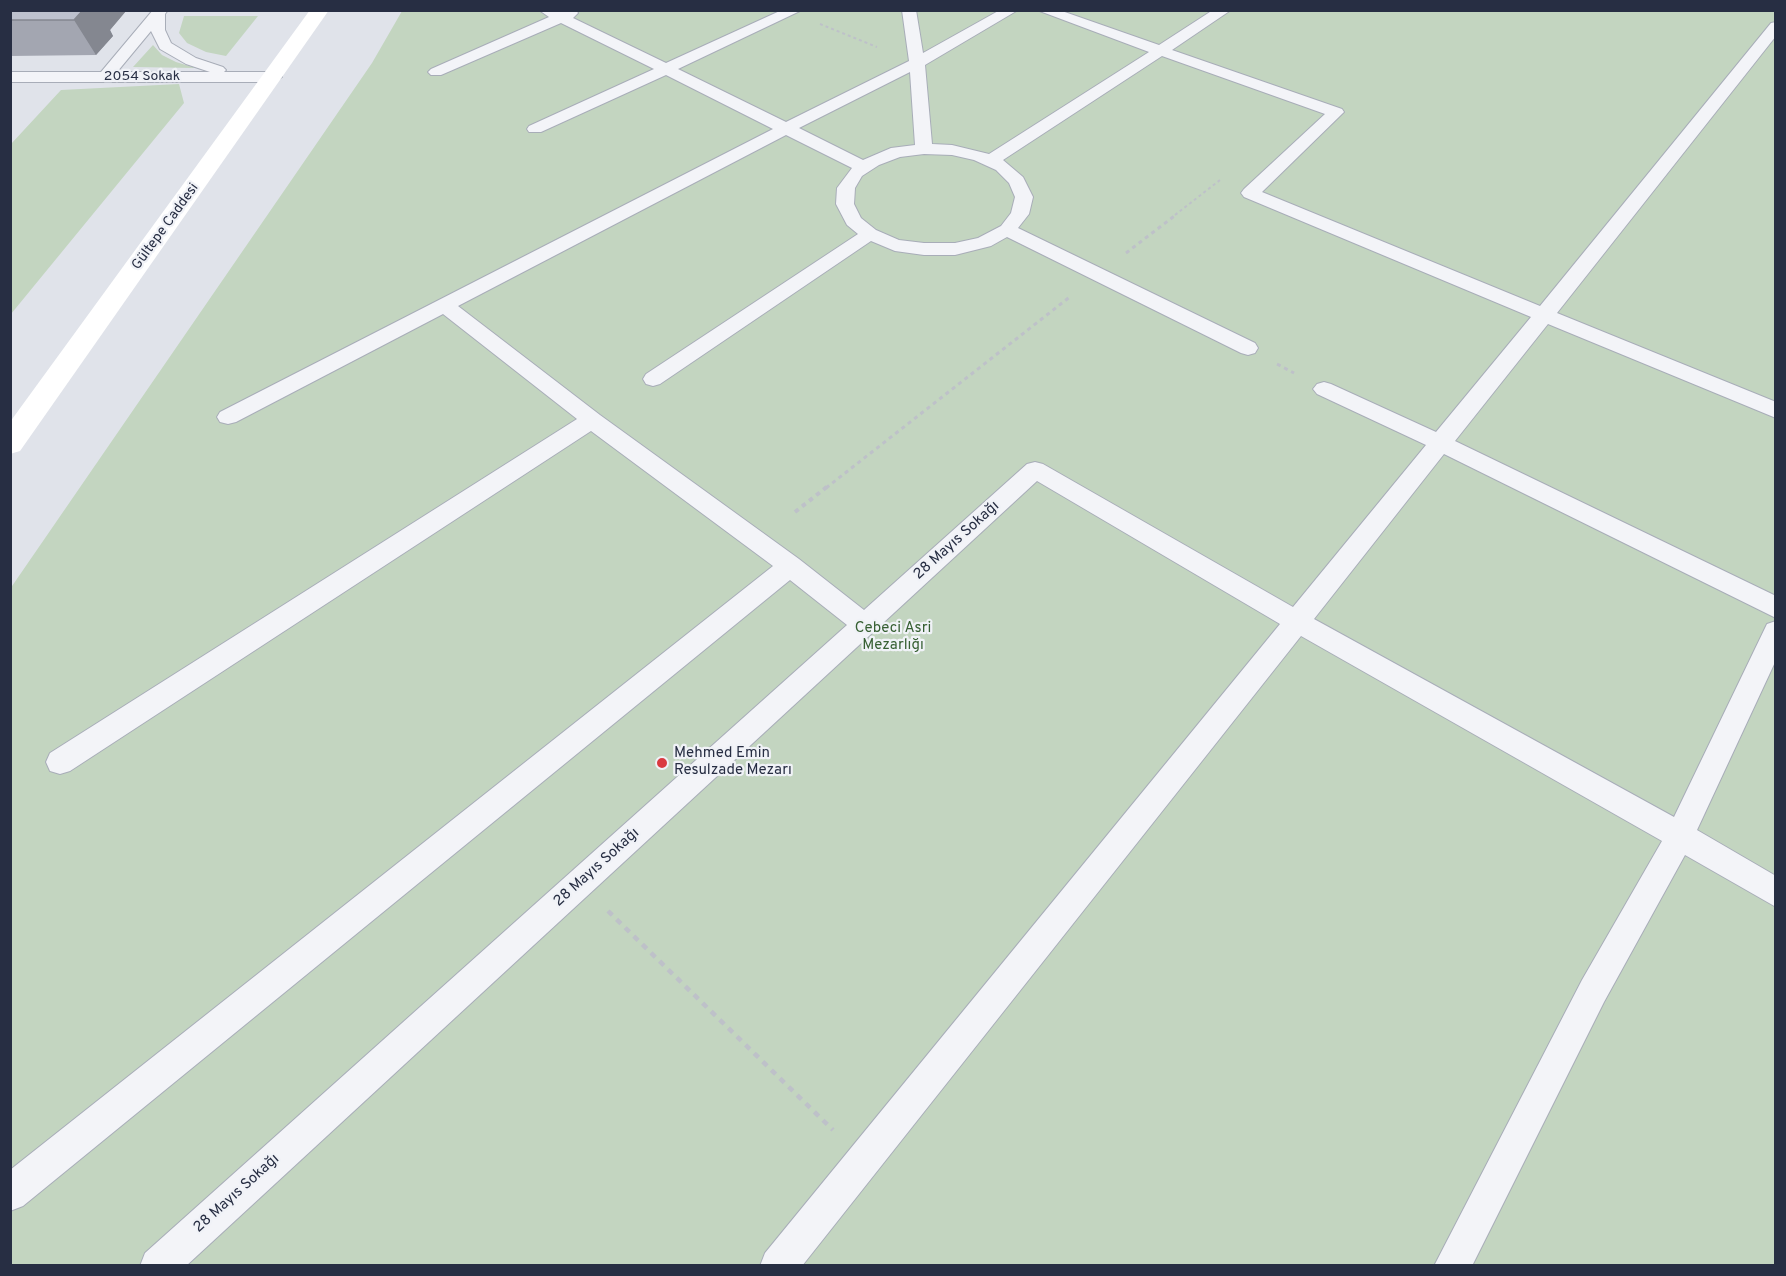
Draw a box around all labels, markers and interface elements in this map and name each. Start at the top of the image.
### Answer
street label: 2054 Sokak [104,69,180,85]
street label: Gültepe Caddesi [129,180,203,274]
street label: 28 Mayıs Sokağı [911,498,1003,584]
park label: Cebeci Asri Mezarlığı [855,620,931,655]
place label: Mehmed Emin Resulzade Mezarı [674,745,792,780]
marker: Mehmed Emin Resulzade Mezarı [655,756,669,770]
street label: 28 Mayıs Sokağı [551,825,643,911]
street label: 28 Mayıs Sokağı [191,1151,283,1237]

